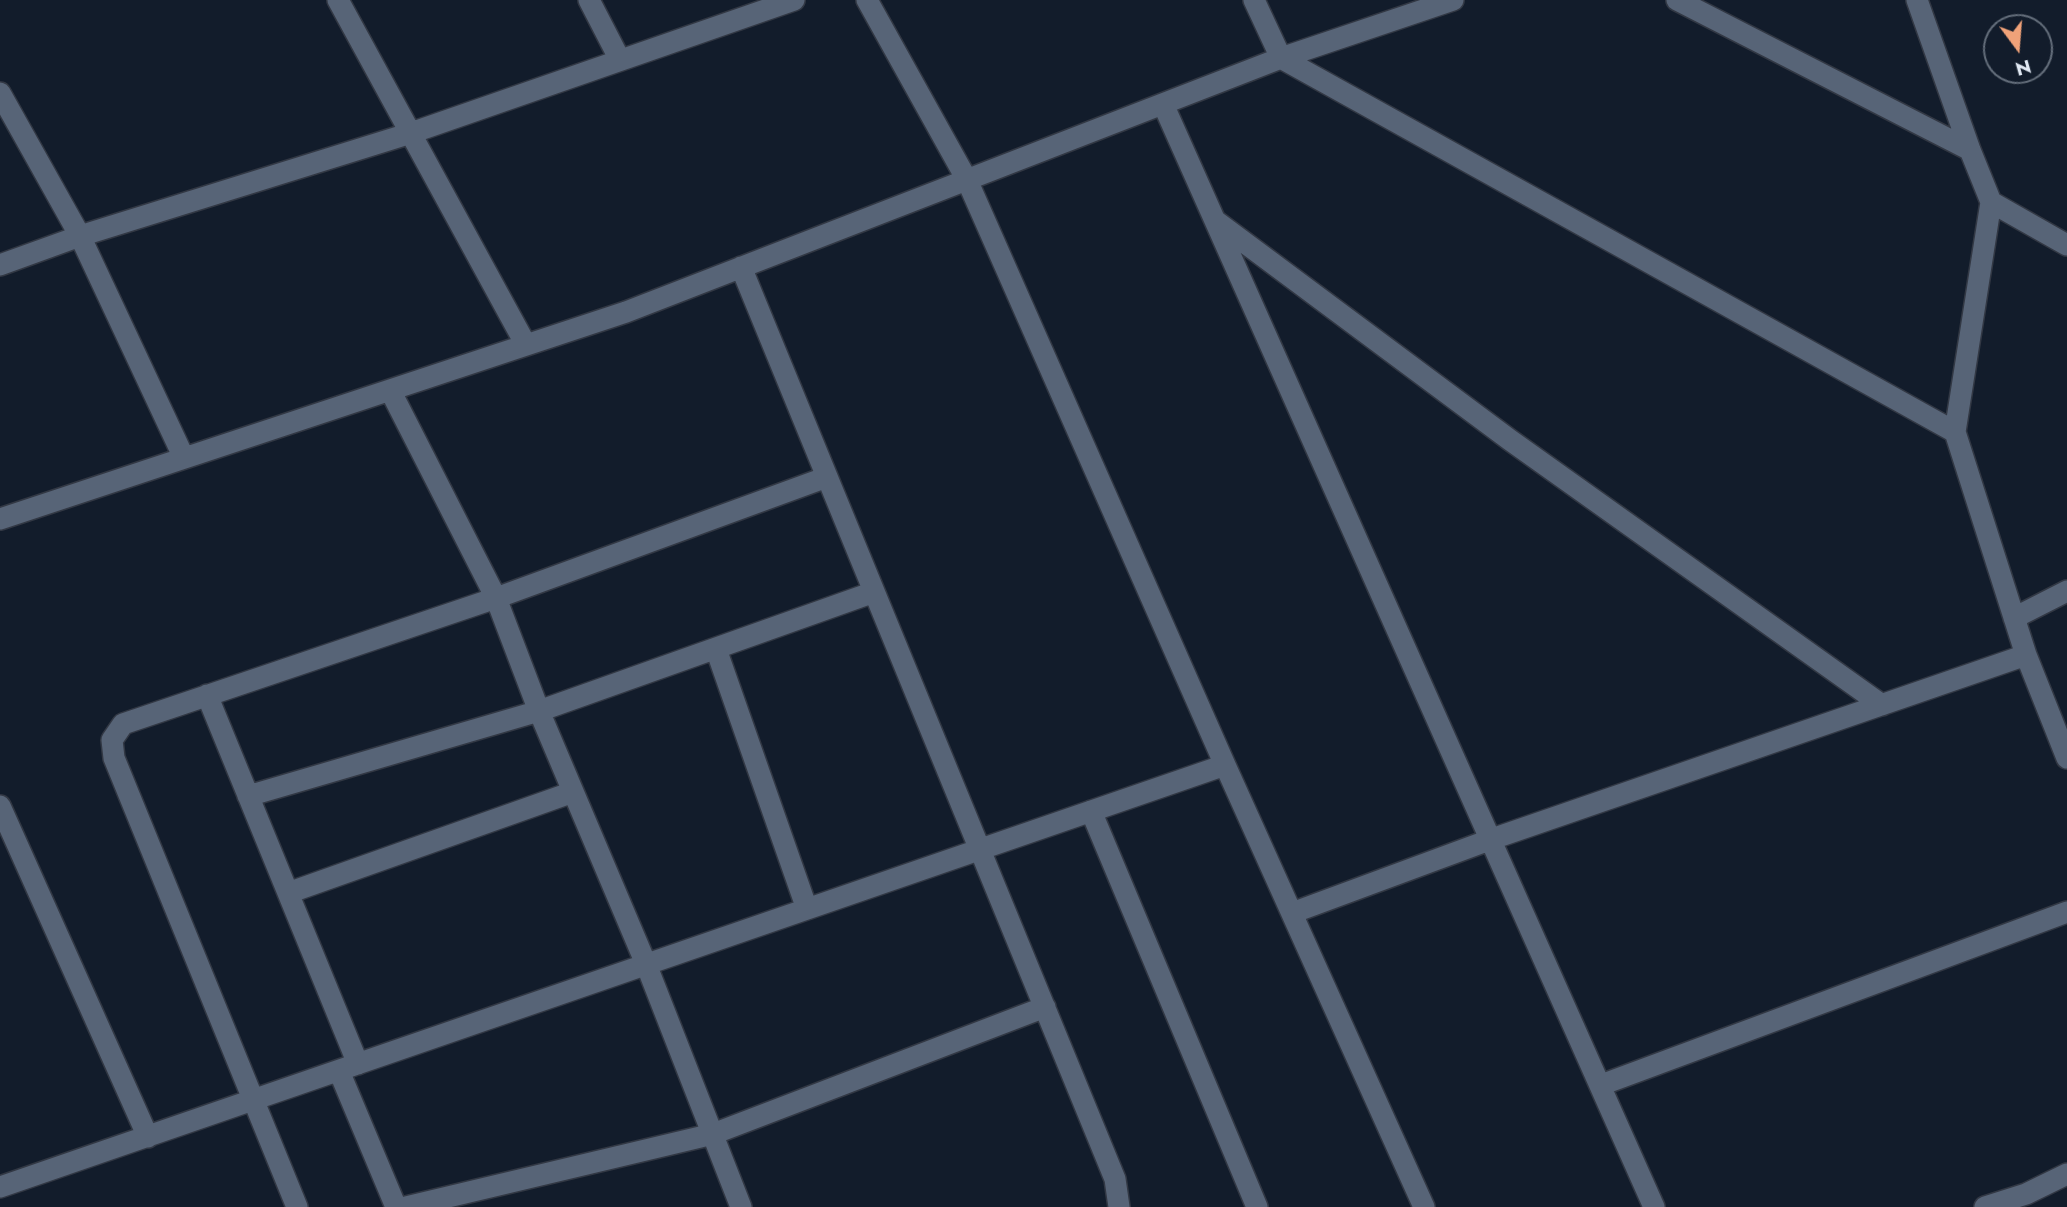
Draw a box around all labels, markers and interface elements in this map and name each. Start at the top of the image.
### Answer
north arrow [1983,14,2053,84]
text: N [2012,53,2034,83]

